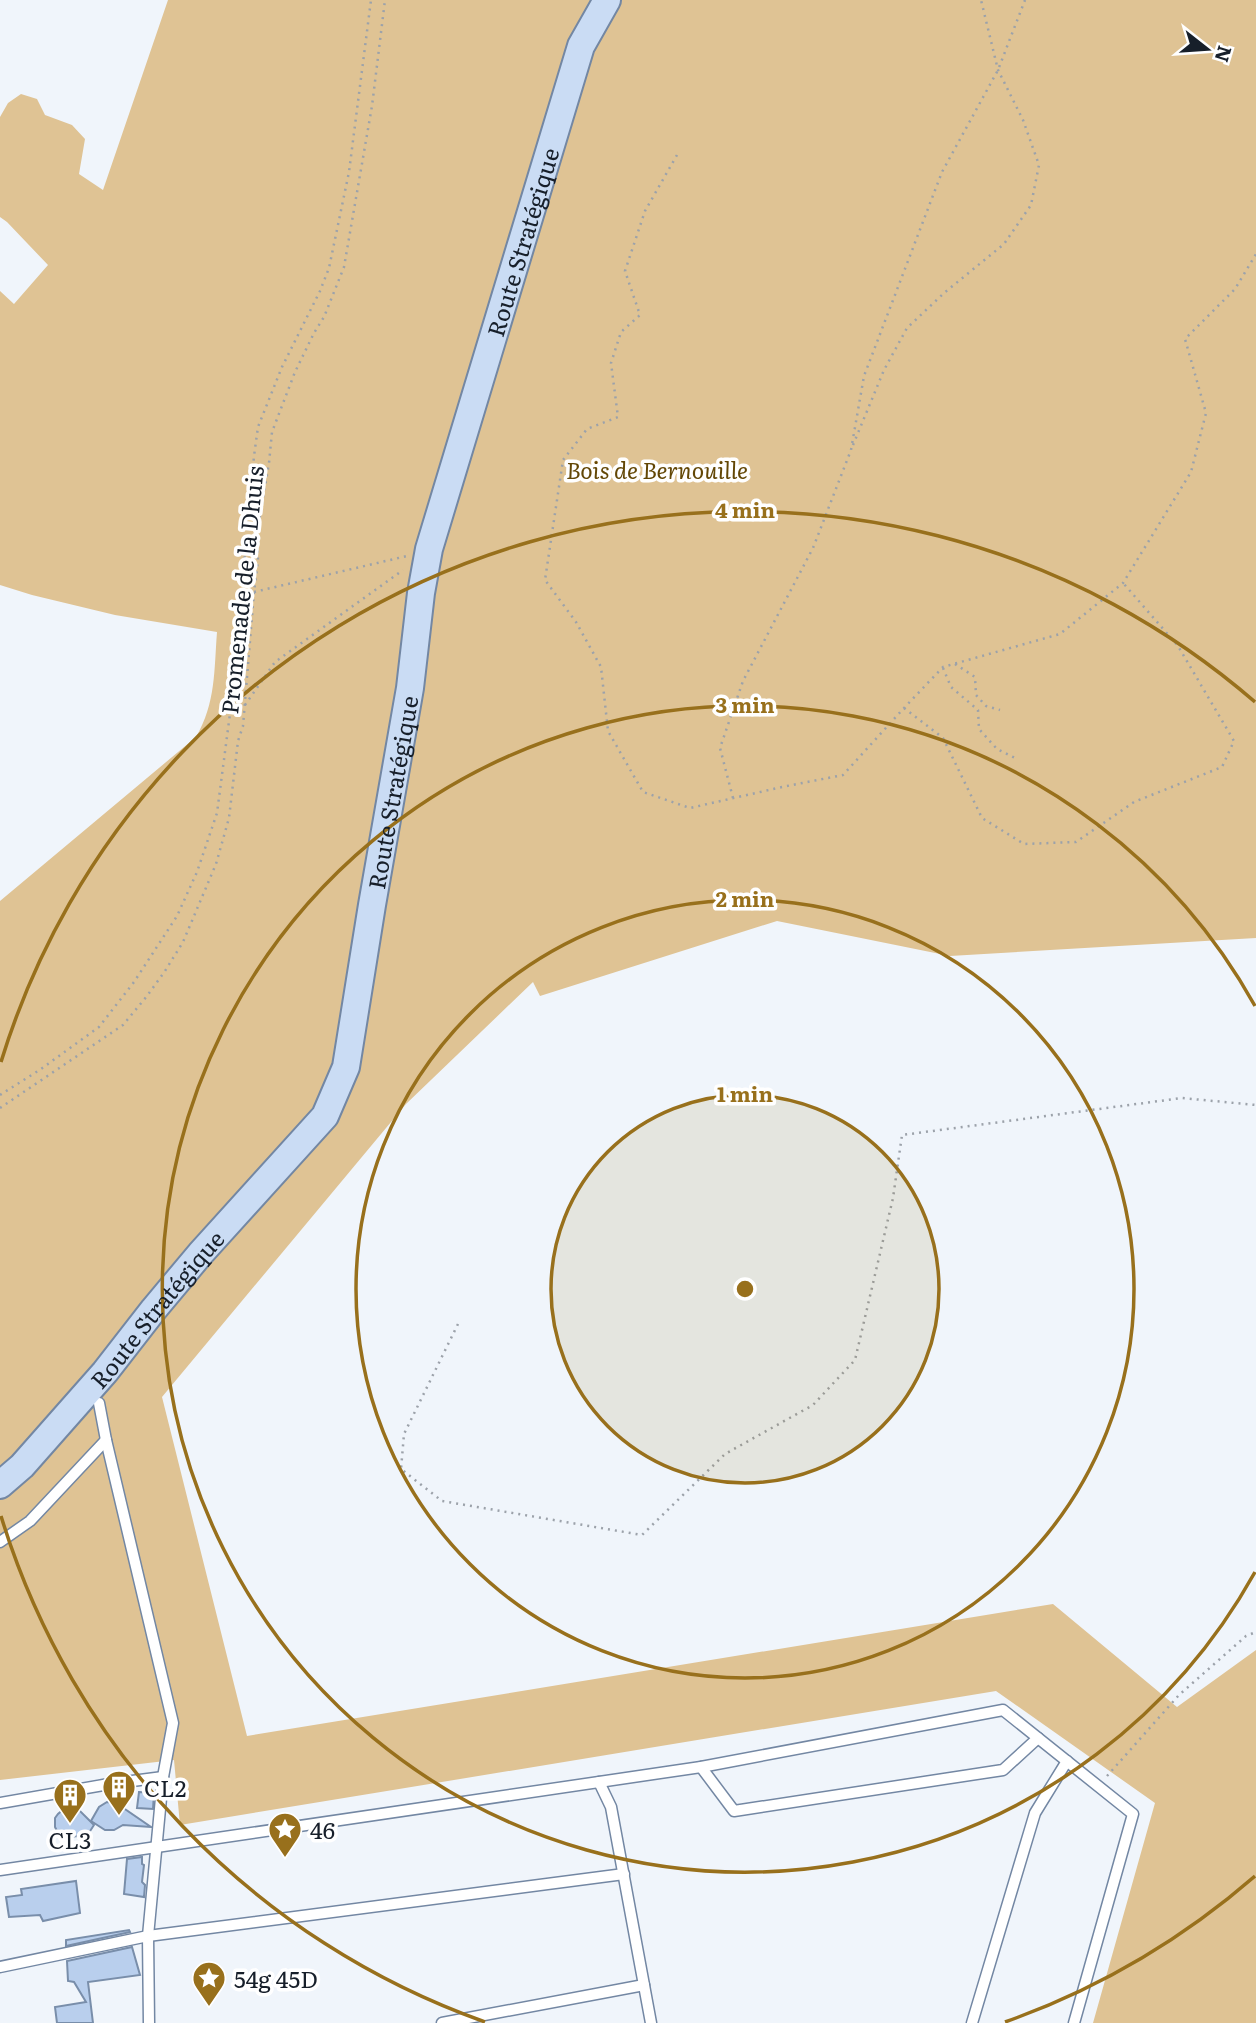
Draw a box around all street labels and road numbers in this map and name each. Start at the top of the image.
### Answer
street label: Route Stratégique [477,143,566,341]
street label: Promenade de la Dhuis [211,464,271,716]
street label: Route Stratégique [358,693,425,892]
street label: Route Stratégique [81,1222,231,1395]

